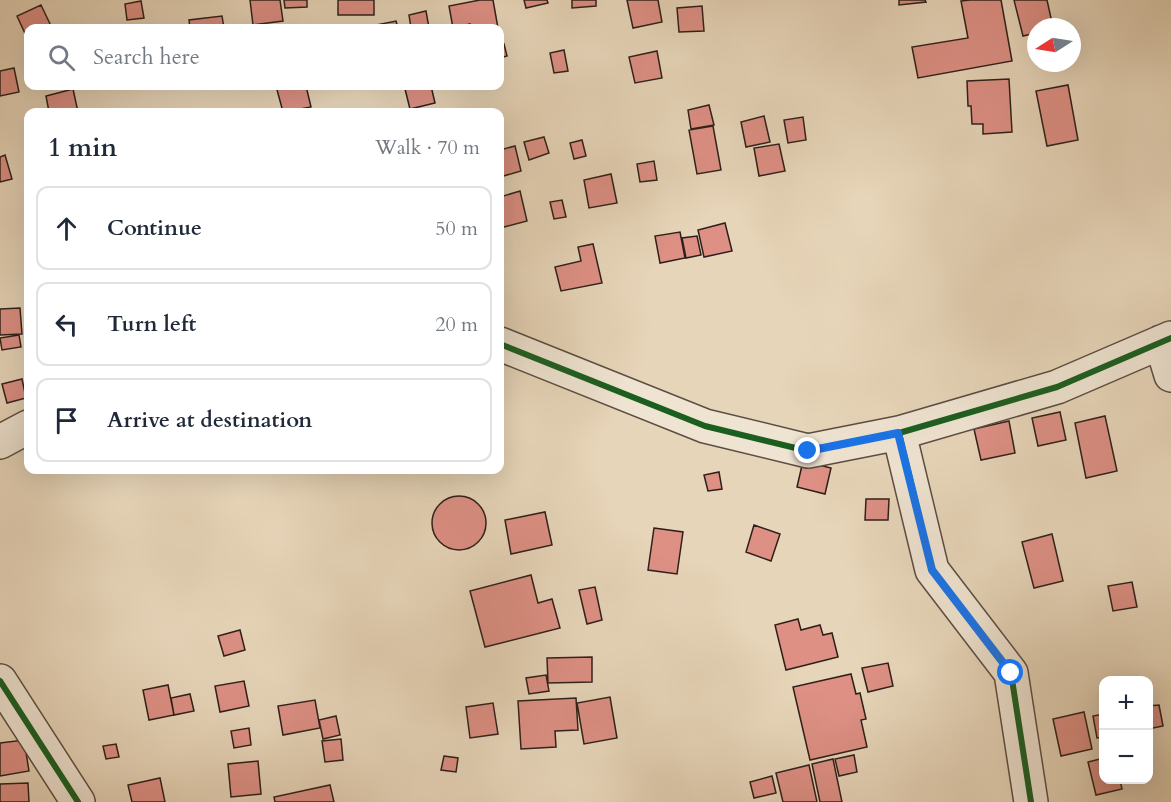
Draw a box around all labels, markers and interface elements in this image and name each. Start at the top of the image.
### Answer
north arrow [1027,18,1081,72]
search box [24,24,504,90]
icon: search [45,41,78,74]
text: Search here [93,42,200,72]
text: 1 min [48,130,117,165]
text: Walk · 70 m [375,134,480,161]
icon: ahead [50,212,83,245]
text: Continue [107,213,202,243]
text: 50 m [435,215,478,242]
icon: left [50,308,83,341]
text: Turn left [107,309,196,339]
text: 20 m [435,311,478,338]
icon: arrive [50,404,83,437]
text: Arrive at destination [107,405,312,435]
route end [794,437,820,463]
route start [997,659,1023,685]
map controls [1099,676,1153,784]
button: + [1099,676,1153,730]
button: − [1099,730,1153,784]

